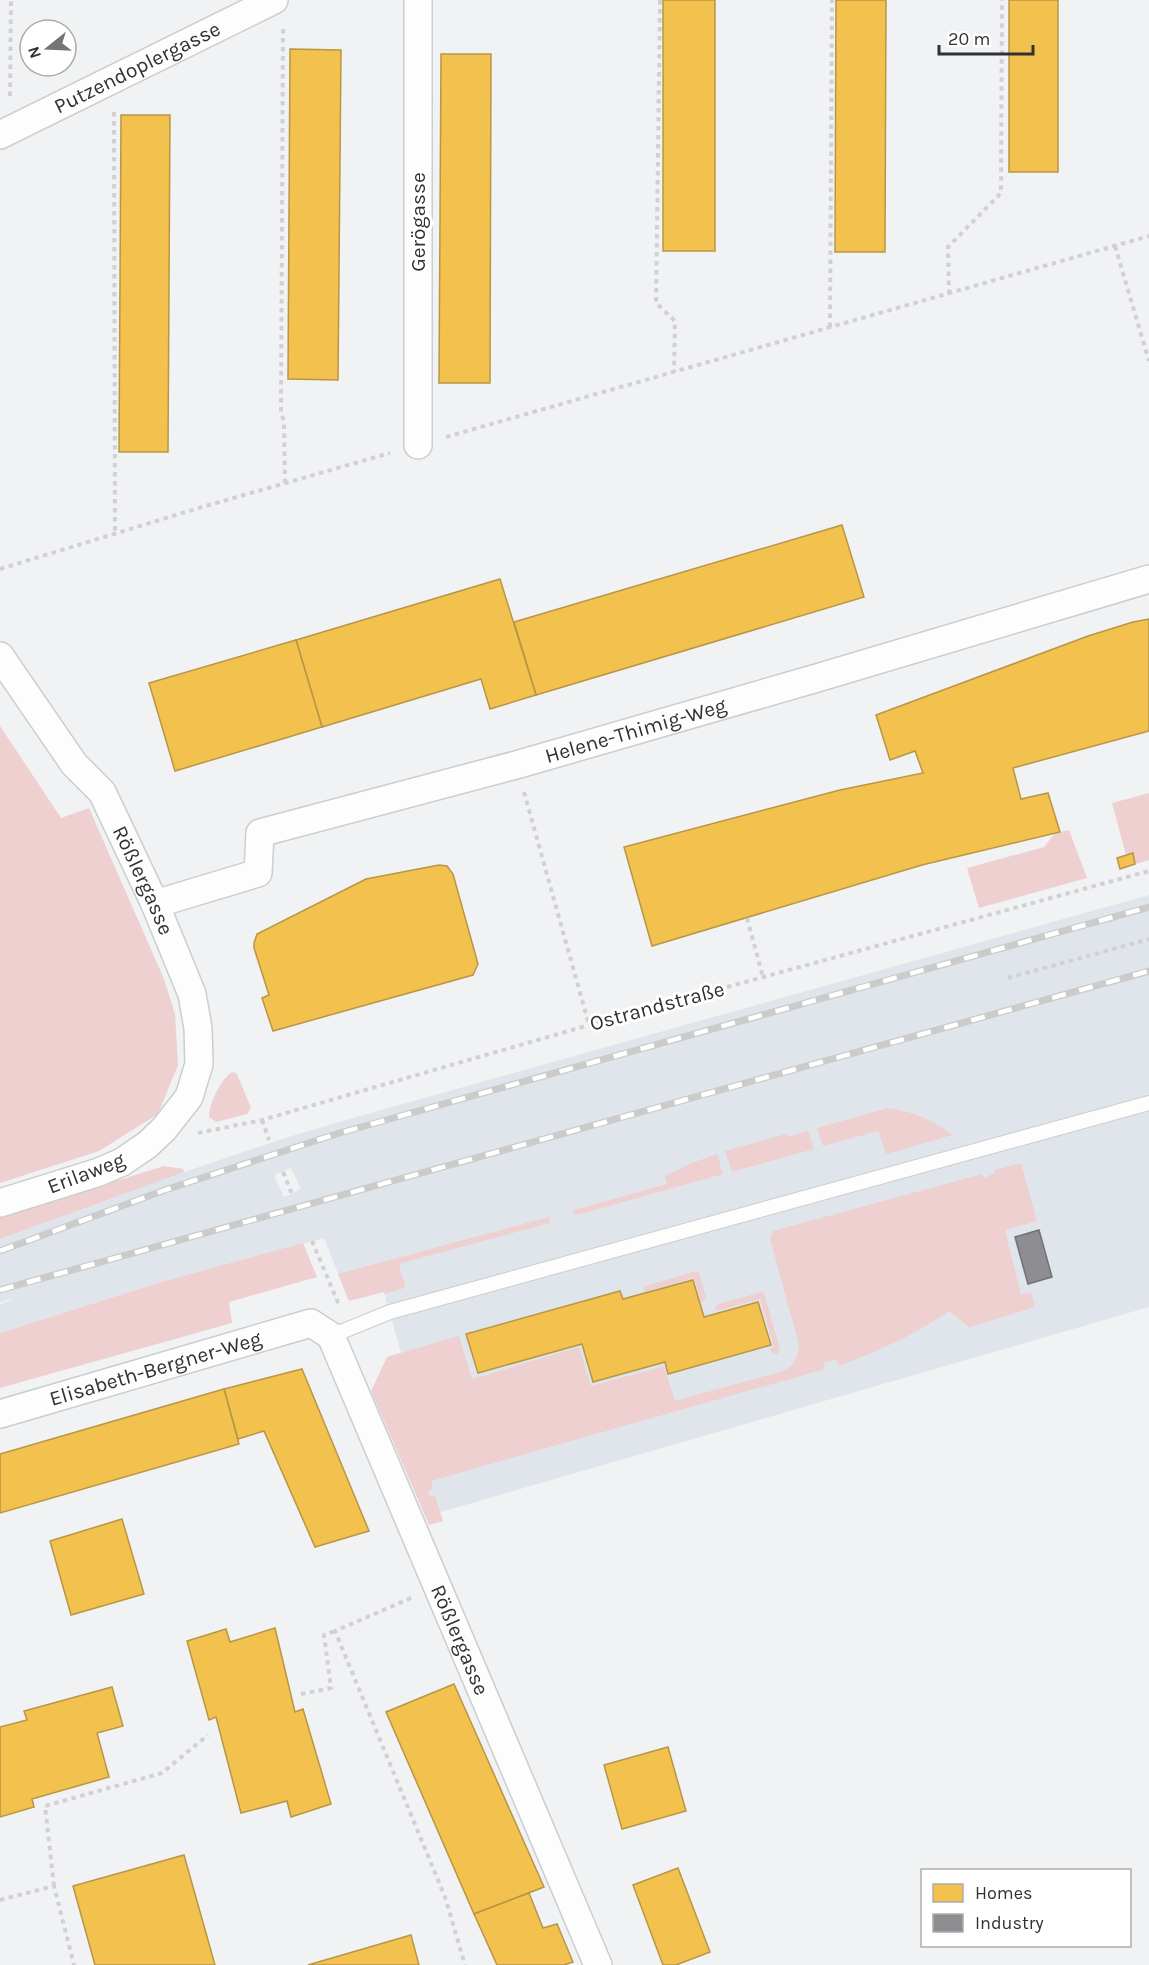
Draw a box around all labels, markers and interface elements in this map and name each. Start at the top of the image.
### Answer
street label: Putzendoplergasse [50,16,224,118]
north arrow [18,18,78,78]
scale bar [939,18,1034,56]
text: 20 m [948,28,990,50]
text: N [23,44,45,61]
street label: Gerögasse [406,172,430,272]
street label: Helene-Thimig-Weg [542,693,729,768]
street label: Rößlergasse [108,822,178,938]
street label: Ostrandstraße [587,976,727,1036]
street label: Erilaweg [44,1147,128,1199]
street label: Elisabeth-Bergner-Weg [47,1326,264,1411]
street label: Rößlergasse [426,1581,494,1699]
legend [921,1869,1131,1947]
text: Homes [975,1882,1032,1904]
text: Industry [975,1912,1044,1934]

